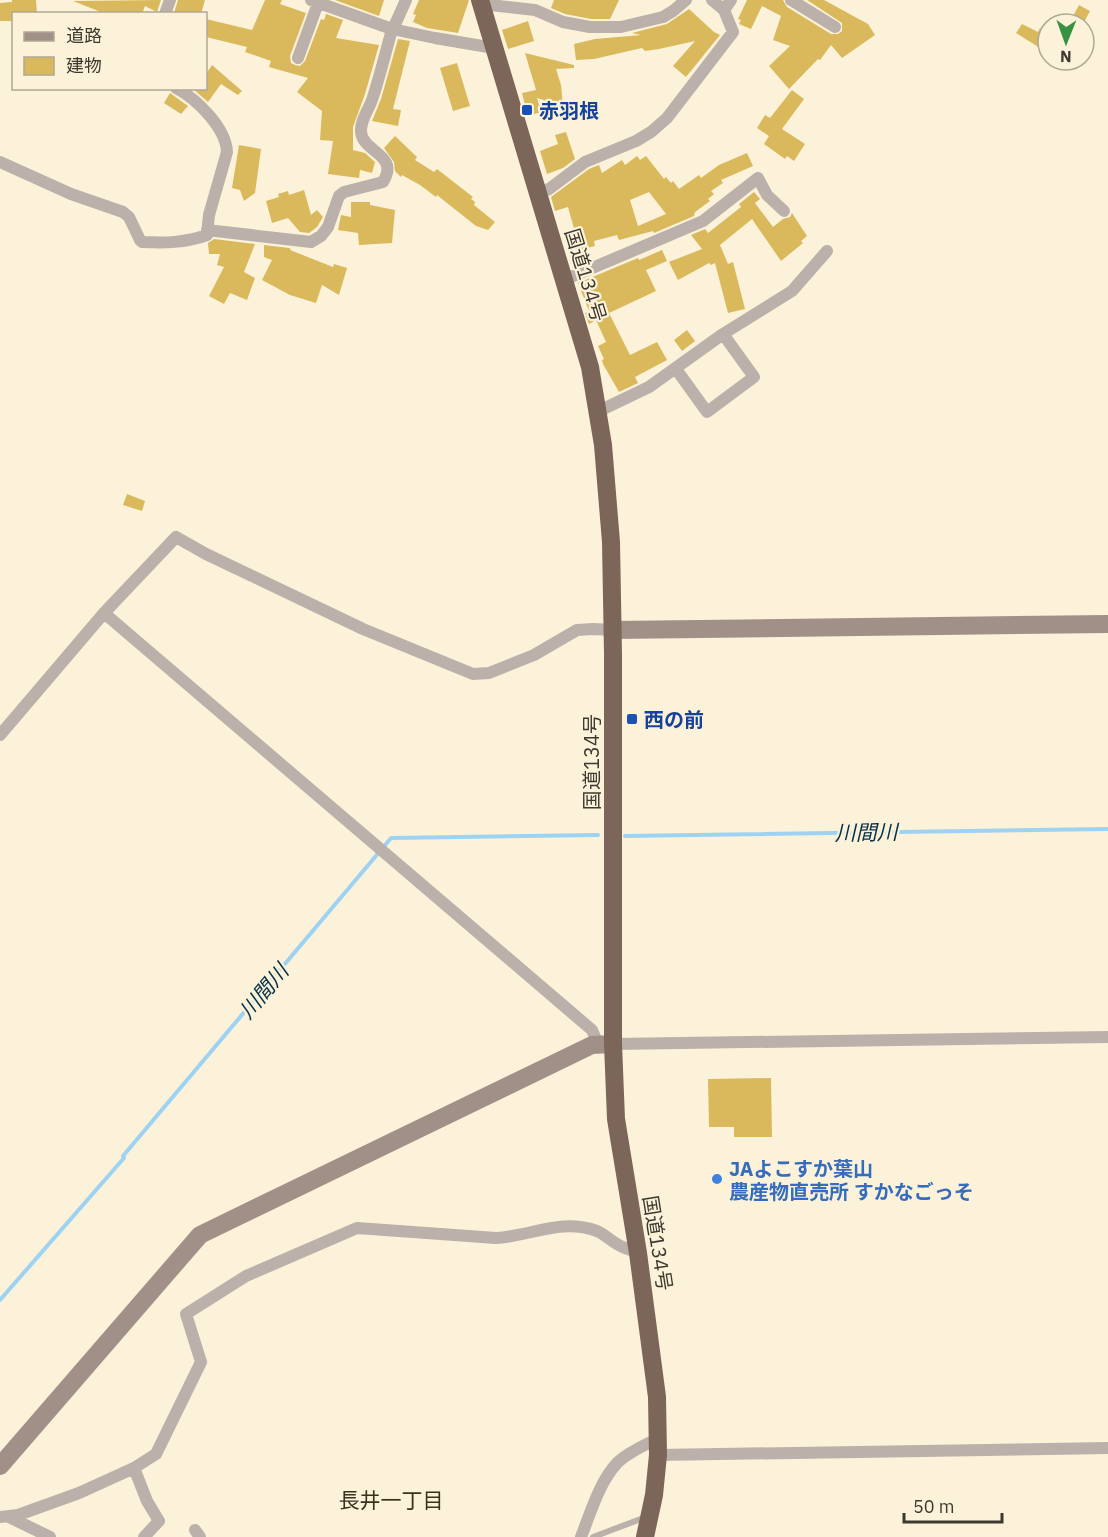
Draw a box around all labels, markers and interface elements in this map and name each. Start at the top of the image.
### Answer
legend [12,12,207,90]
north arrow [1036,12,1096,72]
text: 道路 [66,24,102,47]
text: N [1060,47,1072,67]
text: 建物 [66,54,102,77]
place label: 赤羽根 [539,97,599,124]
marker: 赤羽根 [520,103,534,117]
street label: 国道134号 [559,225,613,325]
place label: 西の前 [644,706,704,733]
marker: 西の前 [625,712,639,726]
street label: 国道134号 [578,714,605,810]
water label: 川間川 [834,817,900,847]
water label: 川間川 [232,956,295,1024]
place label: JAよこすか葉山 農産物直売所 すかなごっそ [729,1155,974,1205]
marker: JAよこすか葉山 農産物直売所 すかなごっそ [710,1172,724,1186]
street label: 国道134号 [637,1193,679,1293]
district label: 長井一丁目 [339,1486,444,1514]
scale bar [904,1486,1002,1524]
text: 50 m [913,1495,955,1518]

